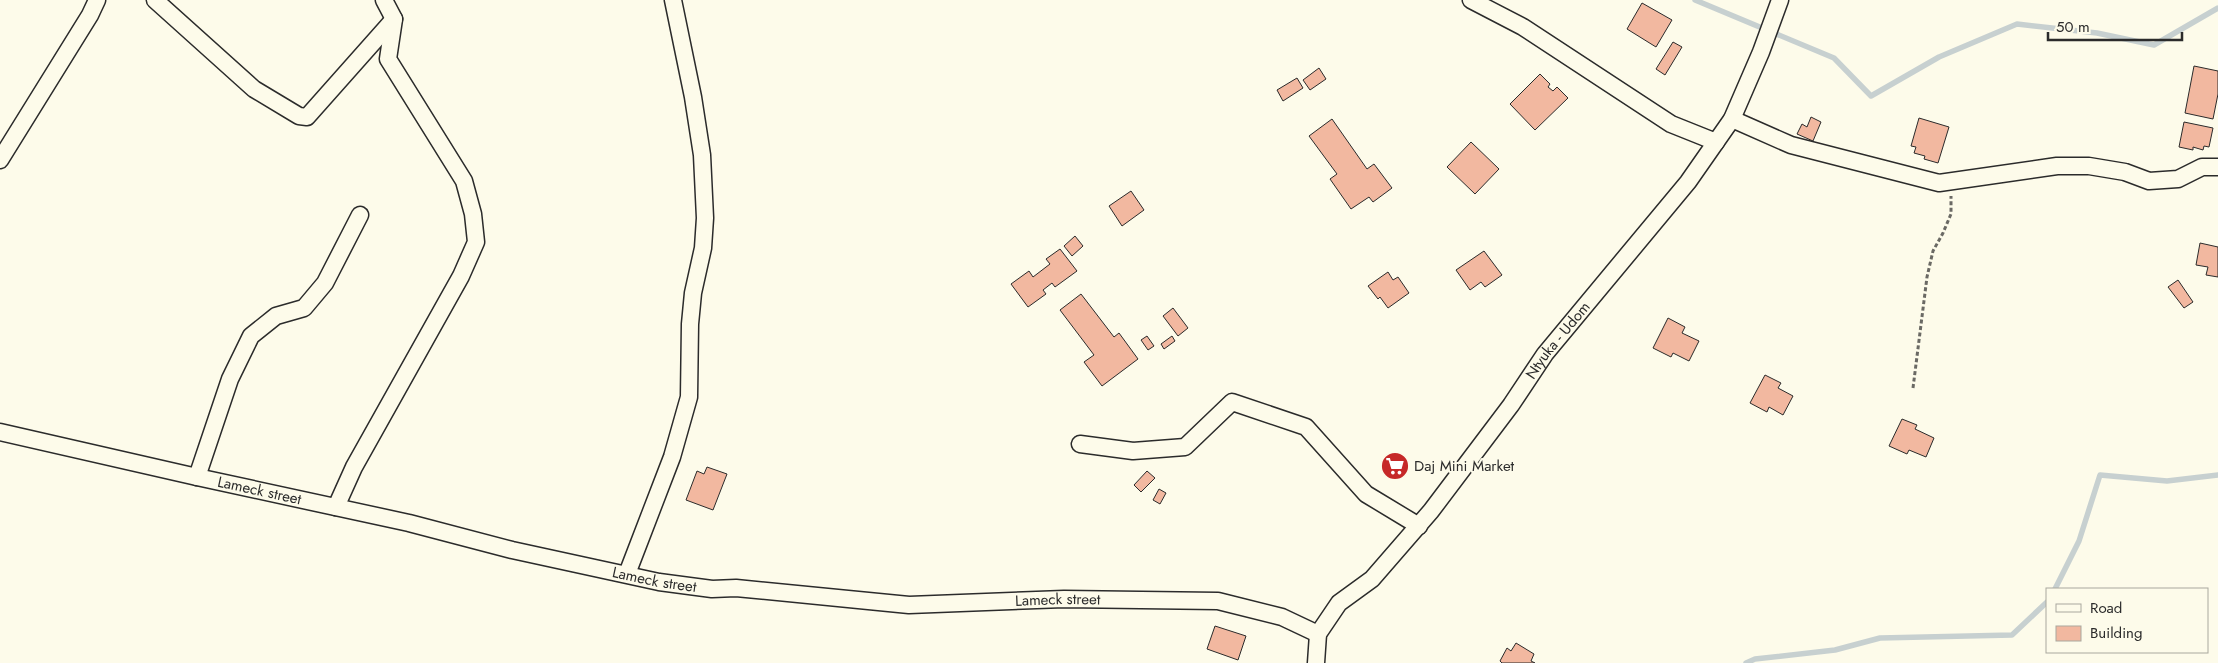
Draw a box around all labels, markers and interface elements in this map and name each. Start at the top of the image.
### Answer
scale bar [2048,10,2182,42]
text: 50 m [2056,16,2090,38]
street label: Ntyuka - Udom [1520,297,1595,384]
supermarket icon: Daj Mini Market [1380,451,1410,481]
place label: Daj Mini Market [1414,455,1515,477]
street label: Lameck street [215,471,304,510]
street label: Lameck street [610,561,698,598]
street label: Lameck street [1015,588,1101,612]
legend [2046,588,2208,653]
text: Road [2090,597,2122,619]
text: Building [2090,622,2142,644]

